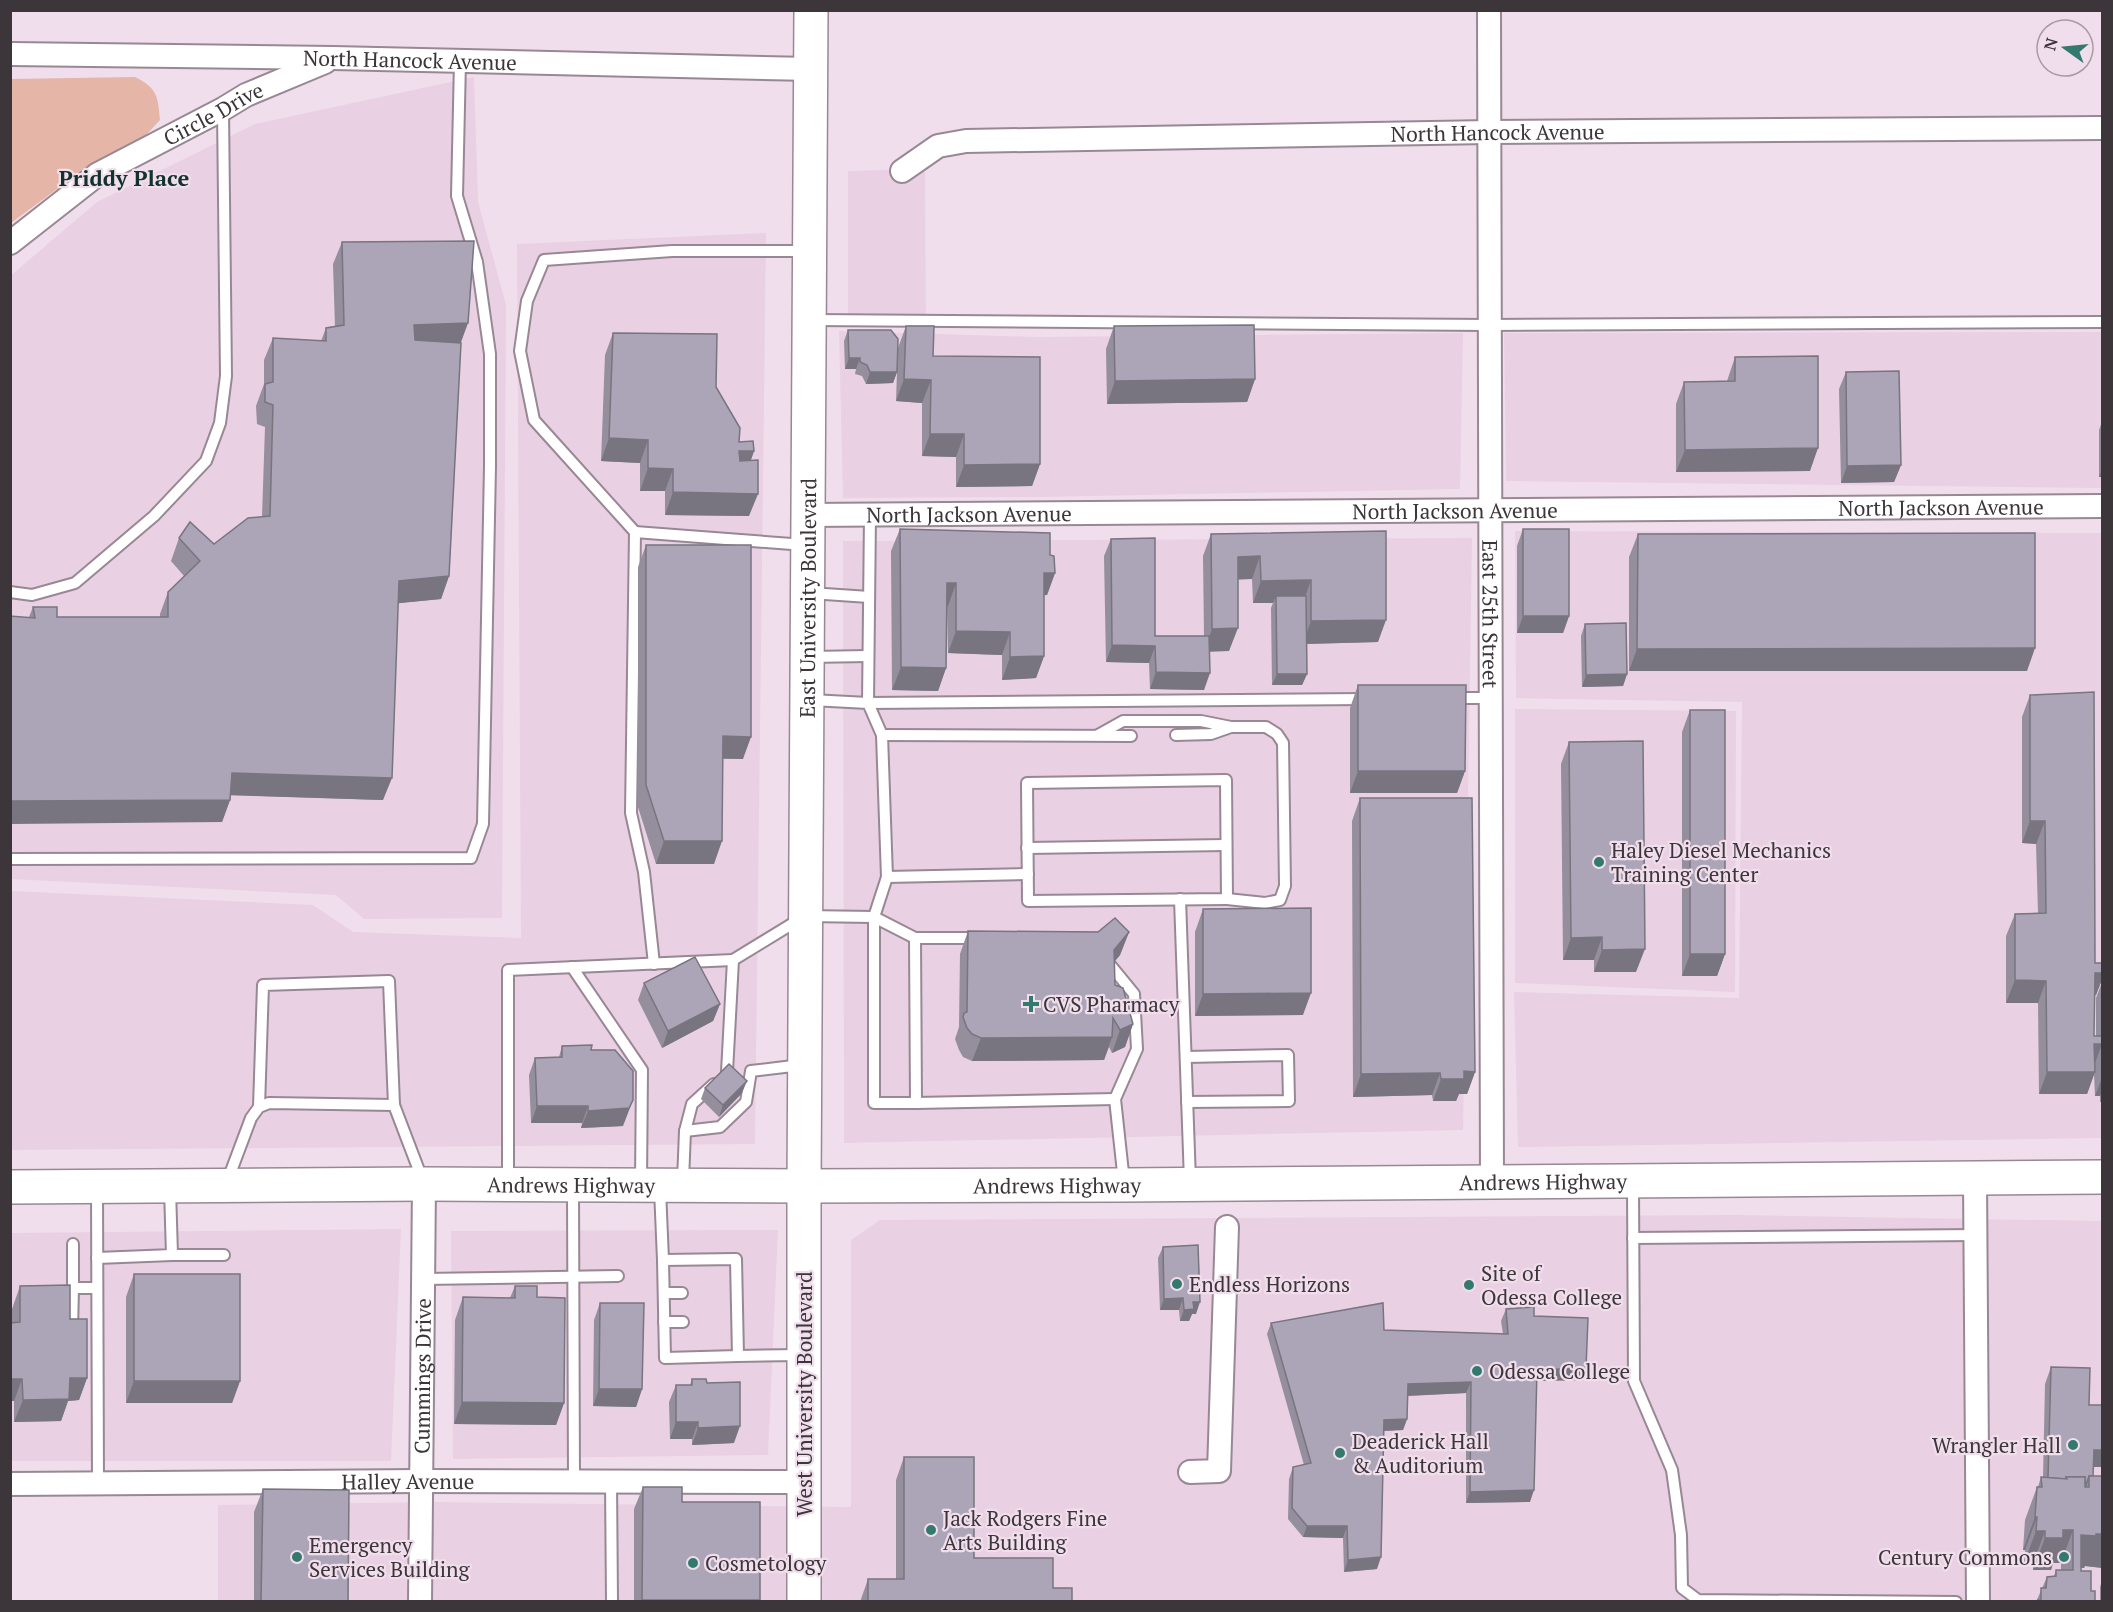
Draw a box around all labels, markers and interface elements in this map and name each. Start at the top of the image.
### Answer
north arrow [2035,18,2095,78]
text: N [2038,35,2063,53]
street label: North Hancock Avenue [303,44,517,76]
street label: Circle Drive [158,75,267,152]
street label: North Hancock Avenue [1390,117,1605,148]
district label: Priddy Place [59,163,189,192]
street label: East University Boulevard [793,478,822,718]
street label: North Jackson Avenue [1838,492,2044,522]
street label: North Jackson Avenue [1352,496,1558,525]
street label: North Jackson Avenue [866,499,1072,529]
street label: East 25th Street [1476,540,1505,689]
place label: Haley Diesel Mechanics Training Center [1611,836,1831,888]
marker: Haley Diesel Mechanics Training Center [1592,855,1606,869]
place label: CVS Pharmacy [1043,990,1180,1018]
marker: CVS Pharmacy [1024,997,1038,1011]
street label: Andrews Highway [1459,1167,1628,1196]
street label: Andrews Highway [487,1170,656,1199]
street label: Andrews Highway [973,1171,1142,1199]
place label: Site of Odessa College [1481,1259,1622,1311]
place label: Endless Horizons [1189,1270,1350,1298]
street label: West University Boulevard [790,1271,818,1517]
marker: Endless Horizons [1170,1277,1184,1291]
marker: Site of Odessa College [1462,1278,1476,1292]
street label: Cummings Drive [407,1298,437,1454]
place label: Odessa College [1489,1357,1630,1385]
marker: Odessa College [1470,1364,1484,1378]
place label: Deaderick Hall & Auditorium [1352,1427,1489,1479]
place label: Wrangler Hall [1932,1431,2061,1459]
marker: Wrangler Hall [2066,1438,2080,1452]
marker: Deaderick Hall & Auditorium [1333,1446,1347,1460]
street label: Halley Avenue [341,1467,474,1496]
place label: Jack Rodgers Fine Arts Building [943,1504,1107,1556]
marker: Jack Rodgers Fine Arts Building [924,1523,938,1537]
place label: Emergency Services Building [309,1531,470,1583]
place label: Century Commons [1878,1543,2052,1571]
place label: Cosmetology [705,1549,827,1577]
marker: Emergency Services Building [290,1550,304,1564]
marker: Century Commons [2057,1550,2071,1564]
marker: Cosmetology [686,1556,700,1570]

